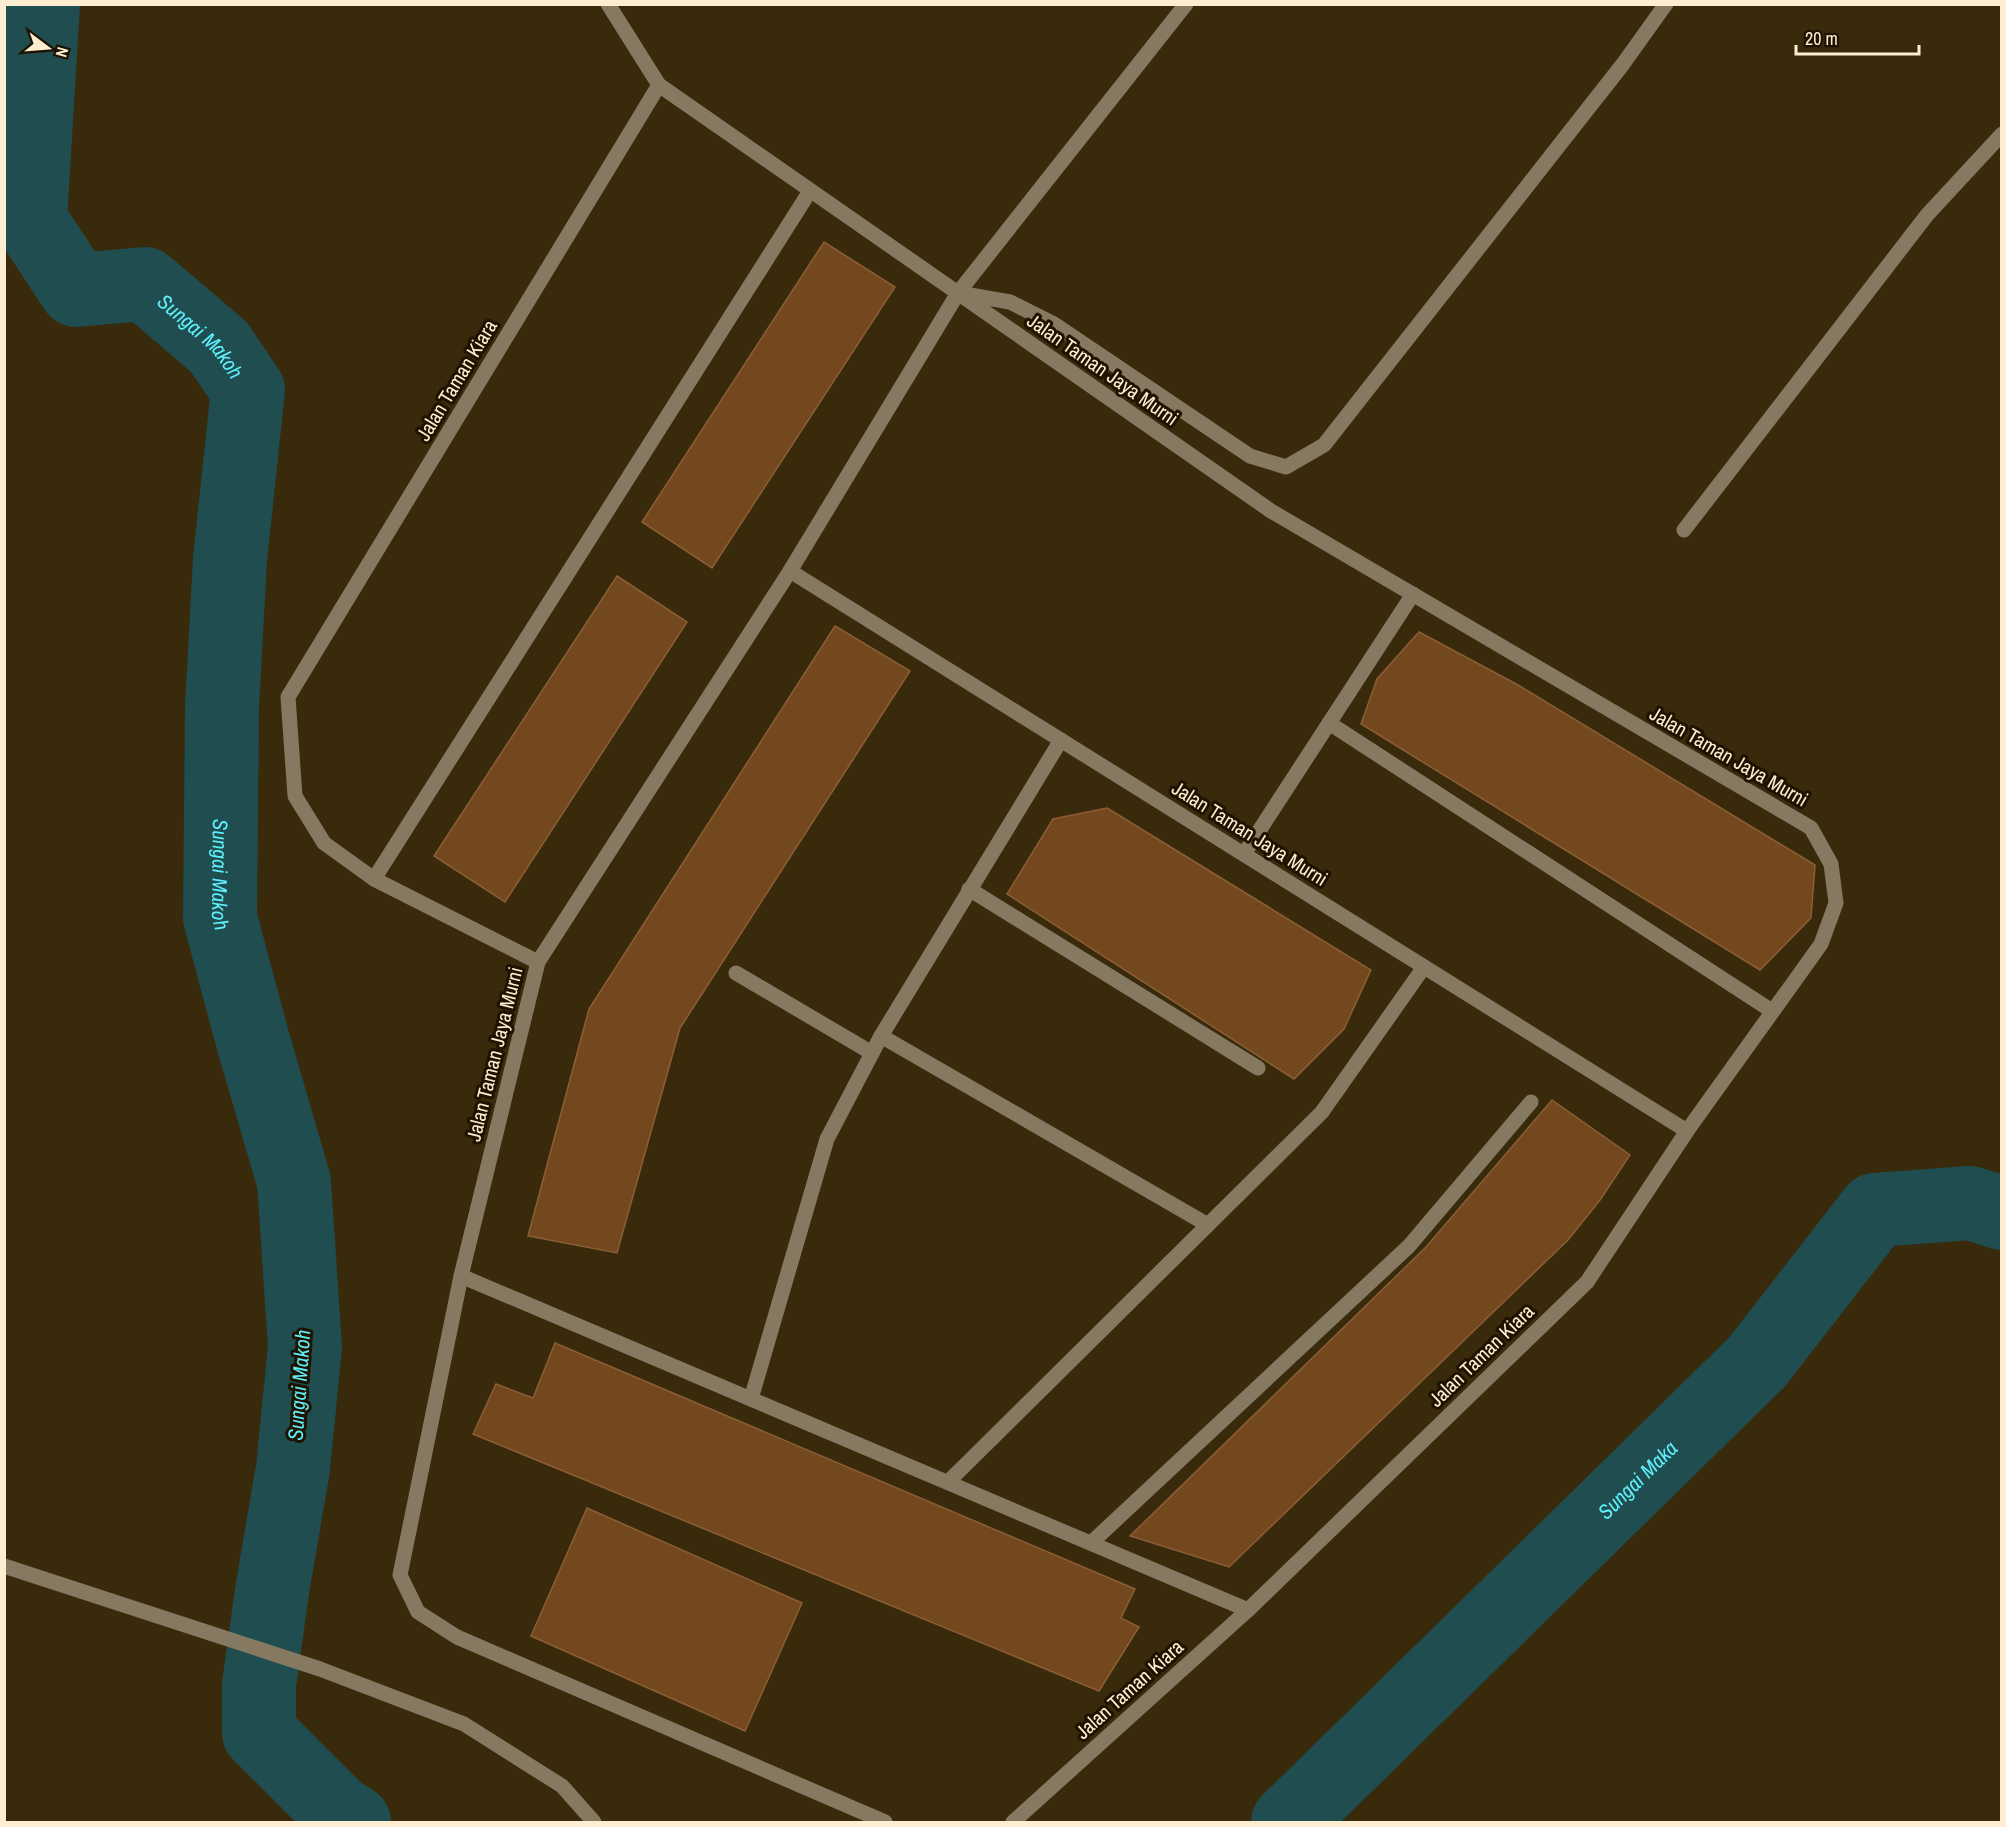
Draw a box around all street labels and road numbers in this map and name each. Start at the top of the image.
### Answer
street label: Jalan Taman Jaya Murni [1022,307,1184,431]
street label: Jalan Taman Kiara [409,314,503,446]
street label: Jalan Taman Jaya Murni [1645,700,1813,812]
street label: Jalan Taman Jaya Murni [1167,774,1333,892]
street label: Jalan Taman Jaya Murni [459,964,529,1144]
street label: Jalan Taman Kiara [1422,1298,1540,1412]
street label: Jalan Taman Kiara [1069,1633,1189,1745]

